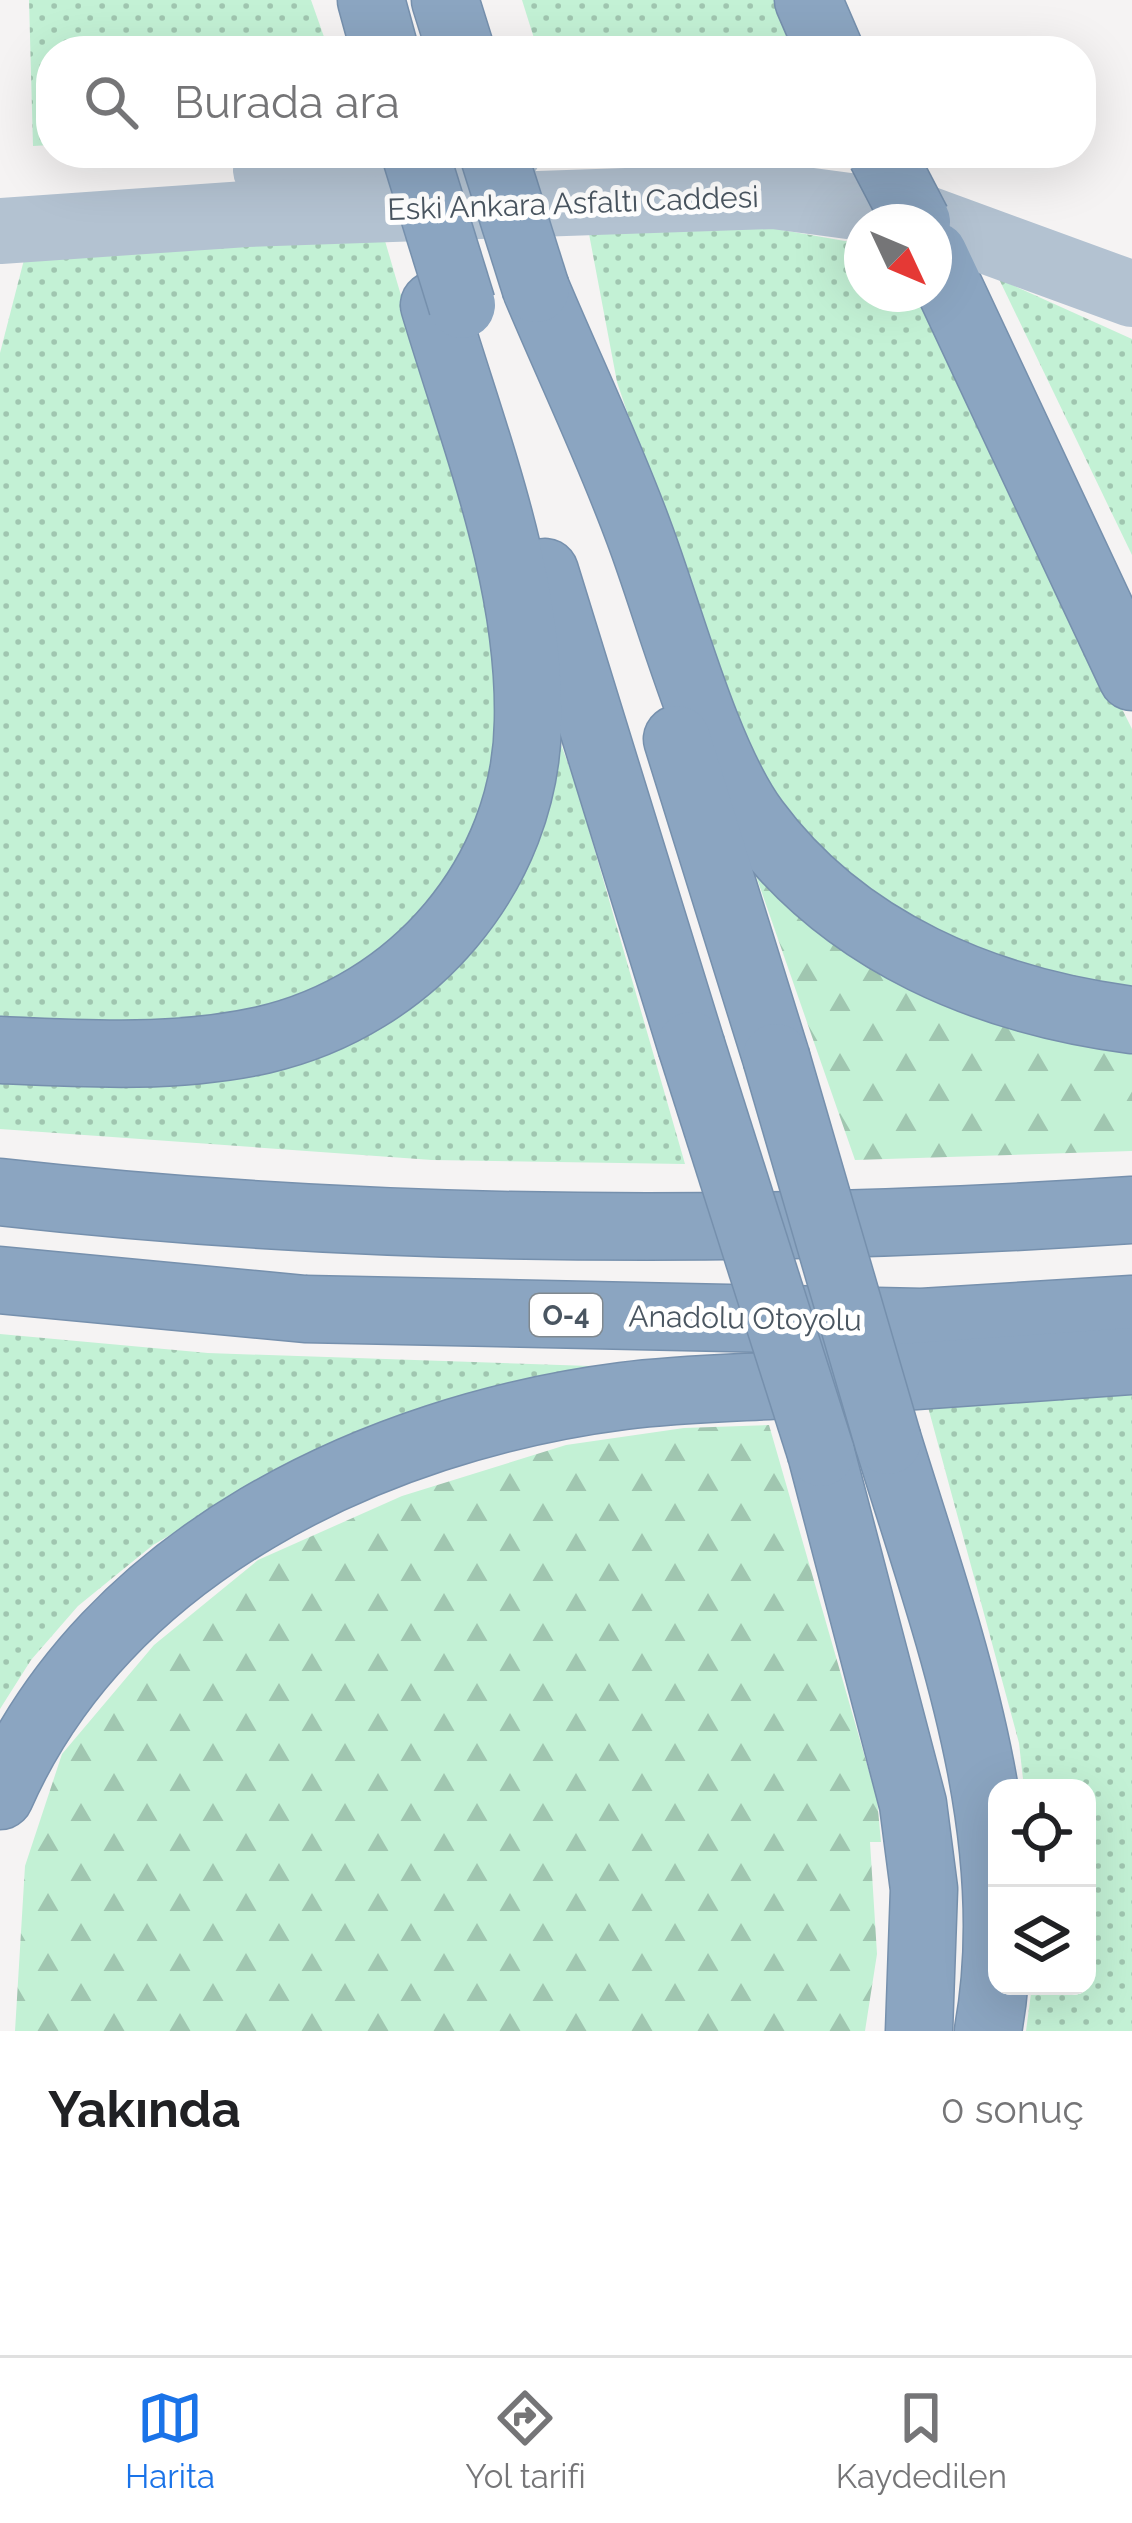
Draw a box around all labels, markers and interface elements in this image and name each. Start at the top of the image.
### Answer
search box [36,36,1096,168]
icon: search [78,69,144,135]
text: Burada ara [174,76,400,129]
street label: Eski Ankara Asfaltı Caddesi [387,179,759,227]
north arrow [844,204,952,312]
road number: O-4 [530,1294,602,1336]
street label: Anadolu Otoyolu [628,1298,862,1338]
map controls [988,1779,1096,1995]
button: locate [988,1779,1096,1887]
button: layers [988,1887,1096,1995]
text: Yakında [48,2079,241,2139]
text: 0 sonuç [941,2086,1084,2132]
tab: Harita [125,2385,215,2496]
tab: Yol tarifi [465,2385,586,2496]
tab: Kaydedilen [836,2385,1007,2496]

